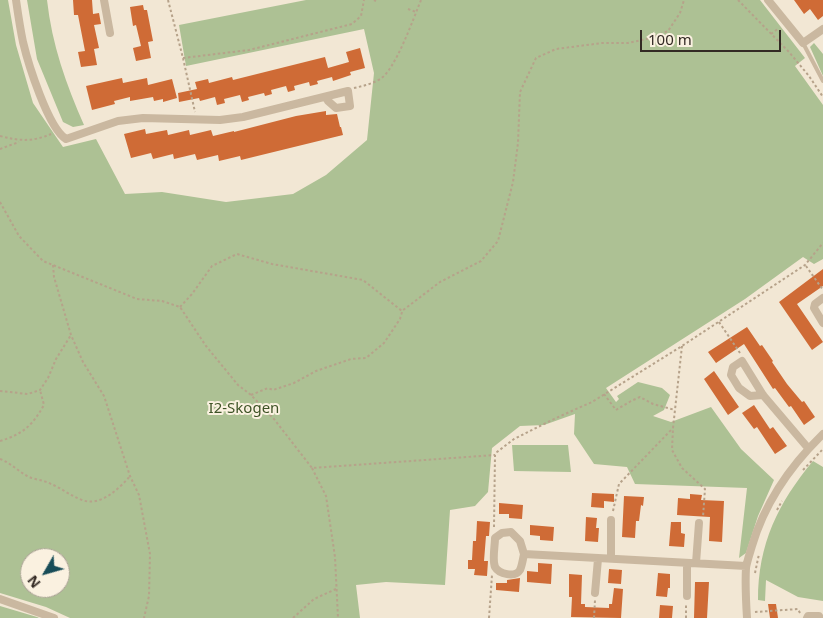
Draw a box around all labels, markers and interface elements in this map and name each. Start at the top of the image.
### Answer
scale bar [643,20,784,52]
text: 100 m [648,29,692,49]
park label: I2-Skogen [209,400,279,418]
north arrow [20,548,70,598]
text: N [23,572,45,592]

